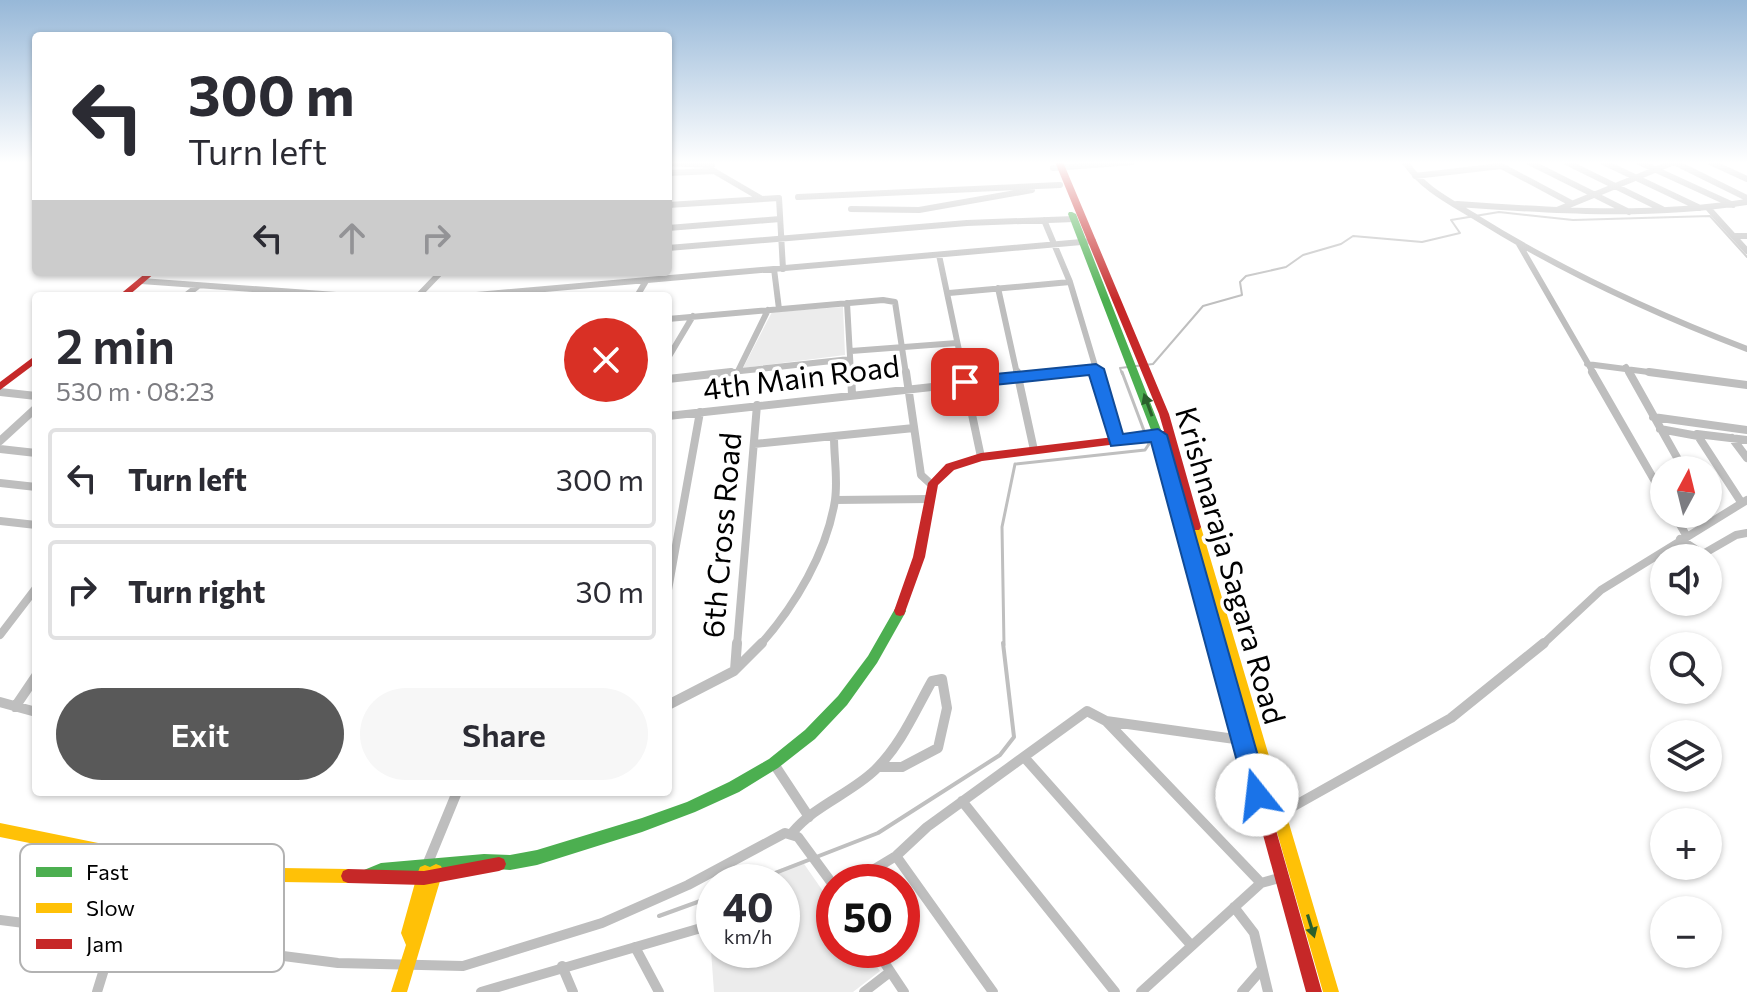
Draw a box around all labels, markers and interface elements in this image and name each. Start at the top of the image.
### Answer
text: 300 m [188,59,355,128]
icon: left [56,64,160,168]
text: Turn left [188,128,327,172]
icon: left [246,216,290,260]
icon: ahead [330,216,374,260]
icon: right [414,216,458,260]
text: 2 min [56,315,175,374]
button: close [564,318,648,402]
street label: 4th Main Road [700,346,902,406]
pin [931,348,999,416]
icon: arrive [943,360,987,404]
text: 530 m · 08:23 [56,375,215,406]
one-way arrow [1141,393,1154,417]
street label: Krishnaraja Sagara Road [1169,402,1295,728]
street label: 6th Cross Road [693,431,747,639]
icon: left [60,456,104,500]
north arrow [1650,456,1722,528]
map controls [1650,456,1722,968]
text: Turn left [128,460,247,497]
text: 300 m [556,460,644,497]
button: sound [1650,544,1722,616]
icon: right [60,568,104,612]
text: Turn right [128,572,265,609]
text: 30 m [575,572,644,609]
button: search [1650,632,1722,704]
button: Exit [56,688,344,780]
button: Share [360,688,648,780]
button: layers [1650,720,1722,792]
position arrow [1215,753,1299,837]
button: + [1650,808,1722,880]
legend [20,844,284,972]
text: Fast [86,858,129,885]
speed limit sign: 50 [816,864,920,968]
text: 40 [722,881,774,930]
text: Slow [86,894,135,921]
button: − [1650,896,1722,968]
one-way arrow [1305,914,1318,938]
text: km/h [724,924,772,948]
text: Jam [86,930,123,957]

